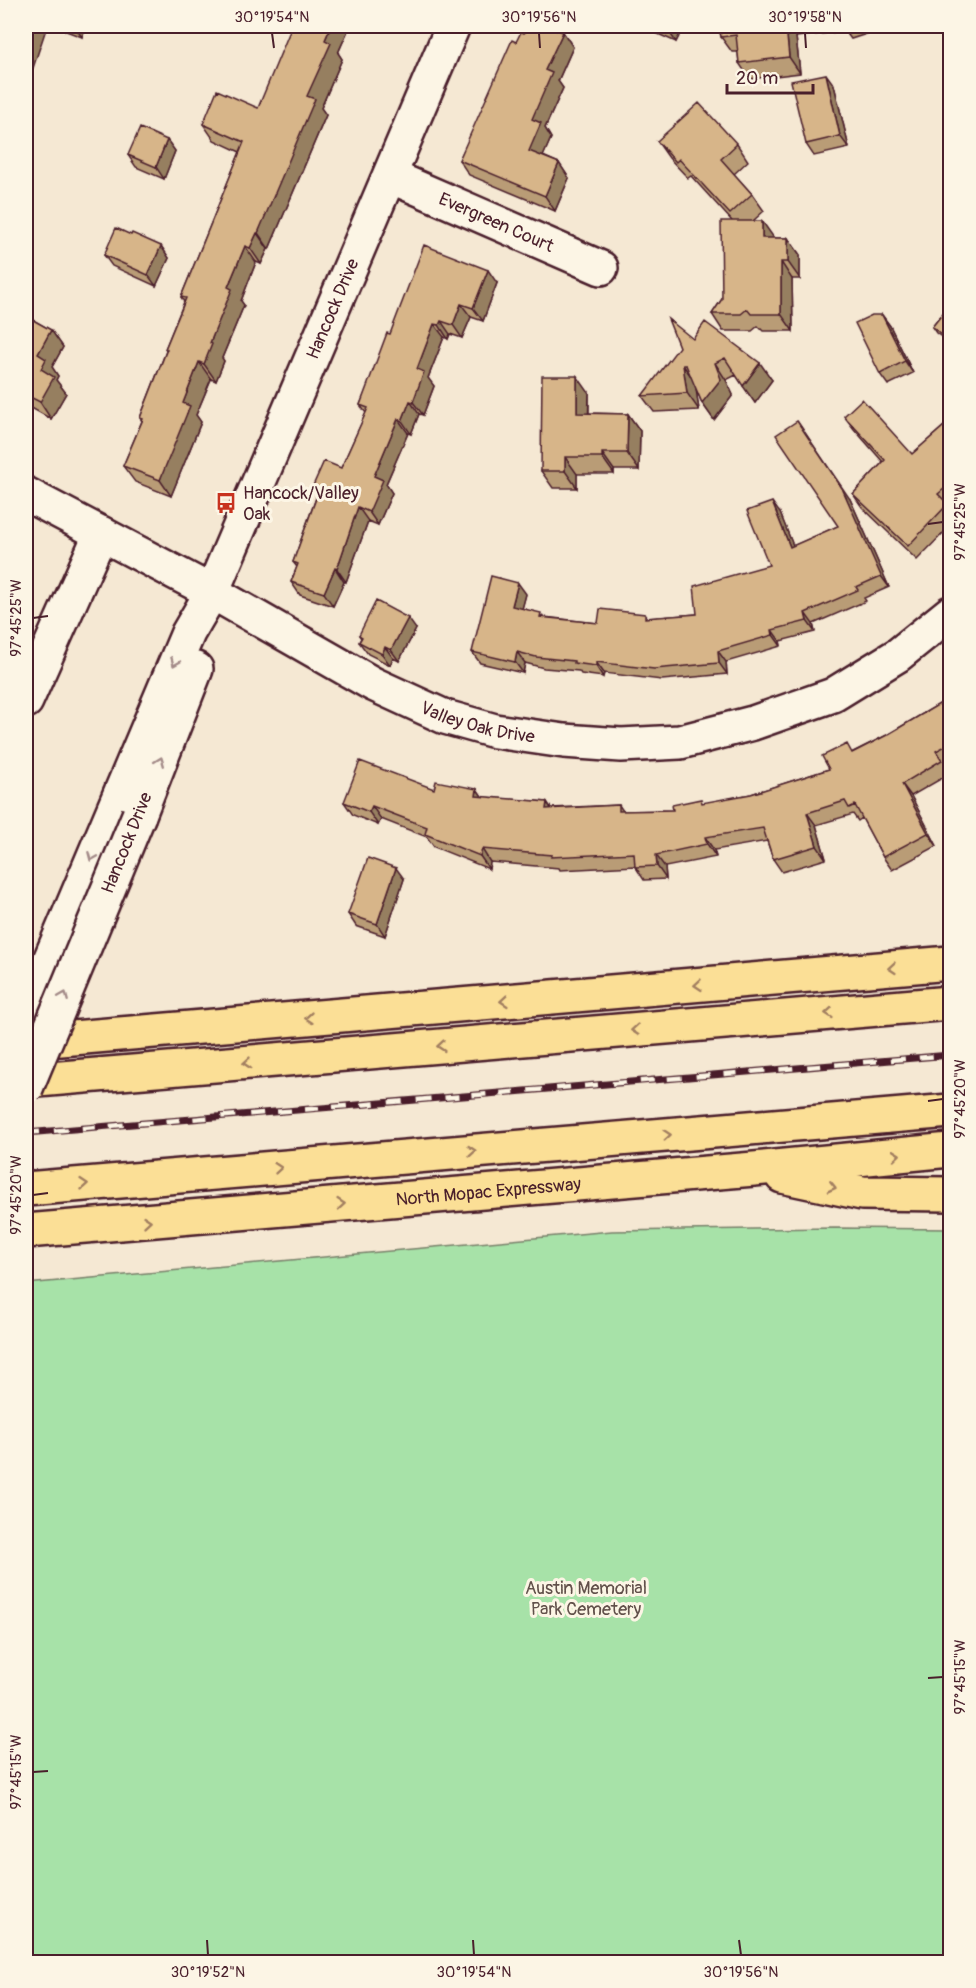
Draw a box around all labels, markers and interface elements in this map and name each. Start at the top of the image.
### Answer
text: 30°19'54"N [235,8,309,27]
text: 30°19'56"N [502,8,576,27]
text: 30°19'58"N [768,8,842,27]
scale bar [727,57,812,95]
text: 20 m [736,67,778,90]
street label: Evergreen Court [435,187,558,258]
street label: Hancock Drive [301,255,364,363]
place label: Hancock/Valley Oak [243,482,359,526]
text: 97°45'25"W [951,483,970,561]
bus stop icon: Hancock/Valley Oak [214,491,238,515]
text: 97°45'25"W [7,579,26,657]
one-way arrow [171,656,183,667]
street label: Valley Oak Drive [417,696,537,748]
one-way arrow [153,756,166,767]
street label: Hancock Drive [96,789,158,897]
one-way arrow [87,851,99,862]
one-way arrow [888,961,897,974]
one-way arrow [693,978,702,991]
one-way arrow [57,991,69,1002]
one-way arrow [499,994,508,1007]
one-way arrow [825,1006,834,1019]
one-way arrow [305,1011,314,1024]
one-way arrow [631,1023,640,1036]
one-way arrow [436,1039,445,1052]
one-way arrow [242,1056,251,1069]
text: 97°45'20"W [951,1059,970,1139]
one-way arrow [662,1129,671,1142]
one-way arrow [468,1145,477,1158]
one-way arrow [891,1149,901,1162]
text: 97°45'20"W [7,1155,26,1235]
one-way arrow [274,1162,283,1175]
street label: North Mopac Expressway [395,1172,582,1211]
one-way arrow [79,1178,88,1191]
one-way arrow [827,1179,837,1192]
one-way arrow [336,1198,345,1211]
one-way arrow [142,1215,151,1228]
park label: Austin Memorial Park Cemetery [525,1577,647,1621]
text: 97°45'15"W [951,1639,970,1714]
text: 97°45'15"W [7,1734,26,1809]
text: 30°19'52"N [171,1963,245,1982]
text: 30°19'54"N [437,1963,511,1982]
text: 30°19'56"N [704,1963,778,1982]

